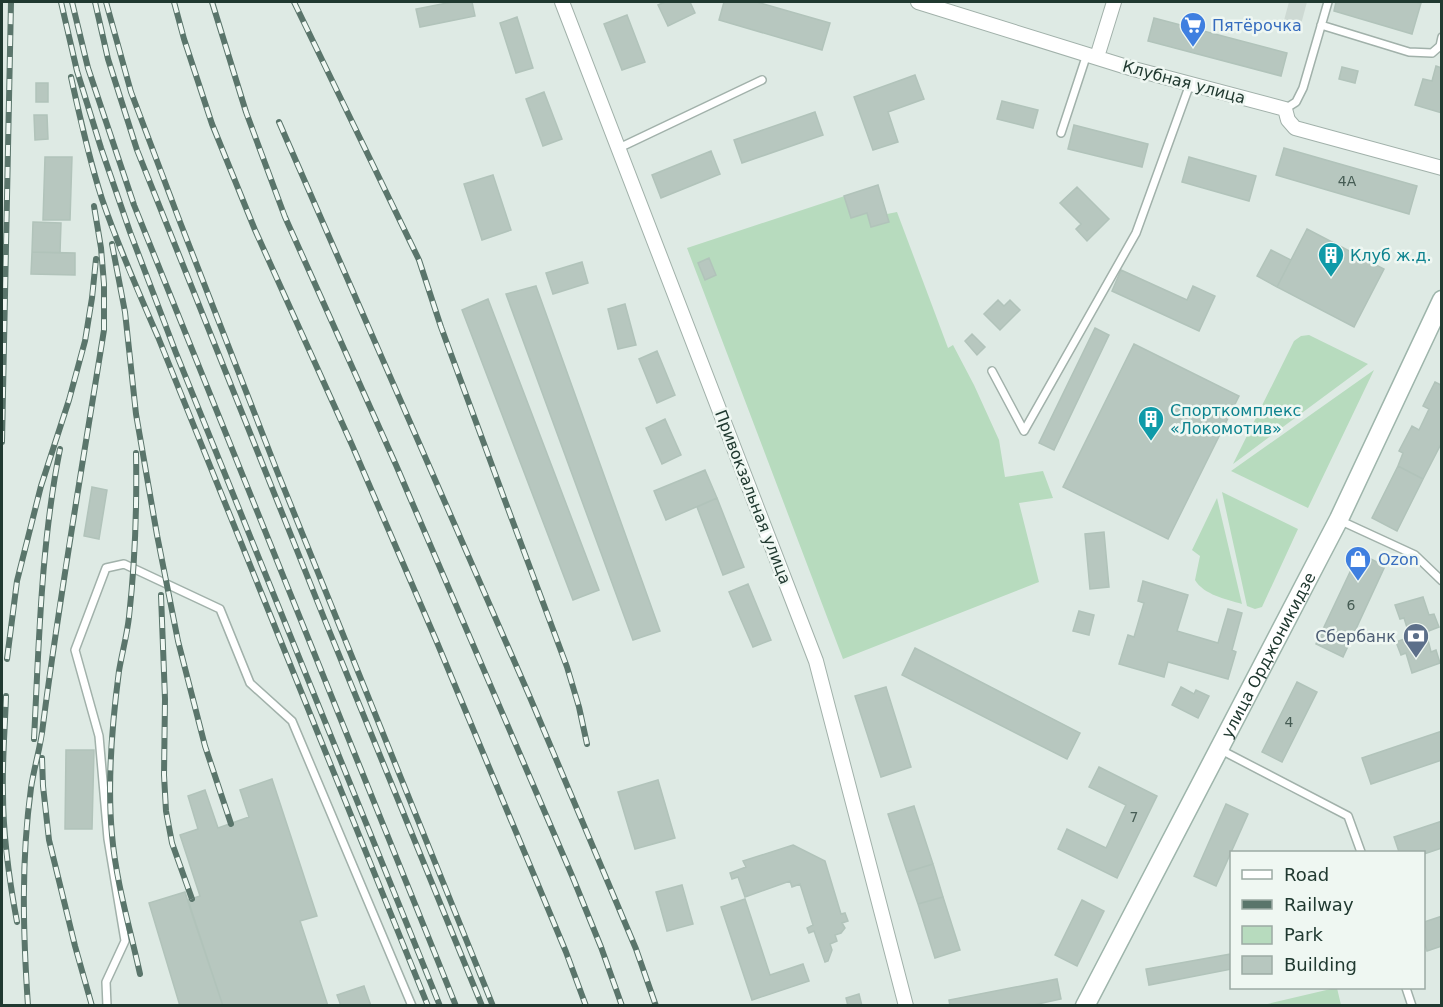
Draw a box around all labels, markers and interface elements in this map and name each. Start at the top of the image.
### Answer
supermarket icon: Пятёрочка [1178,10,1208,48]
place label: Пятёрочка [1212,16,1302,35]
street label: Клубная улица [1120,56,1248,108]
house number: 4А [1338,173,1357,189]
building icon: Клуб ж.д. [1316,240,1346,278]
place label: Клуб ж.д. [1350,246,1432,265]
place label: Спорткомплекс «Локомотив» [1170,401,1301,438]
building icon: Спорткомплекс «Локомотив» [1136,404,1166,442]
street label: Привокзальная улица [711,407,795,587]
shop icon: Ozon [1343,544,1373,582]
place label: Ozon [1378,550,1419,569]
street label: улица Орджоникидзе [1217,569,1319,741]
house number: 6 [1347,597,1356,613]
bank icon: Сбербанк [1401,621,1431,659]
place label: Сбербанк [1315,627,1396,646]
house number: 4 [1285,714,1294,730]
house number: 7 [1130,809,1138,825]
legend [1230,851,1425,989]
text: Road [1284,864,1329,885]
text: Railway [1284,894,1354,915]
text: Park [1284,924,1323,945]
text: Building [1284,954,1357,975]

